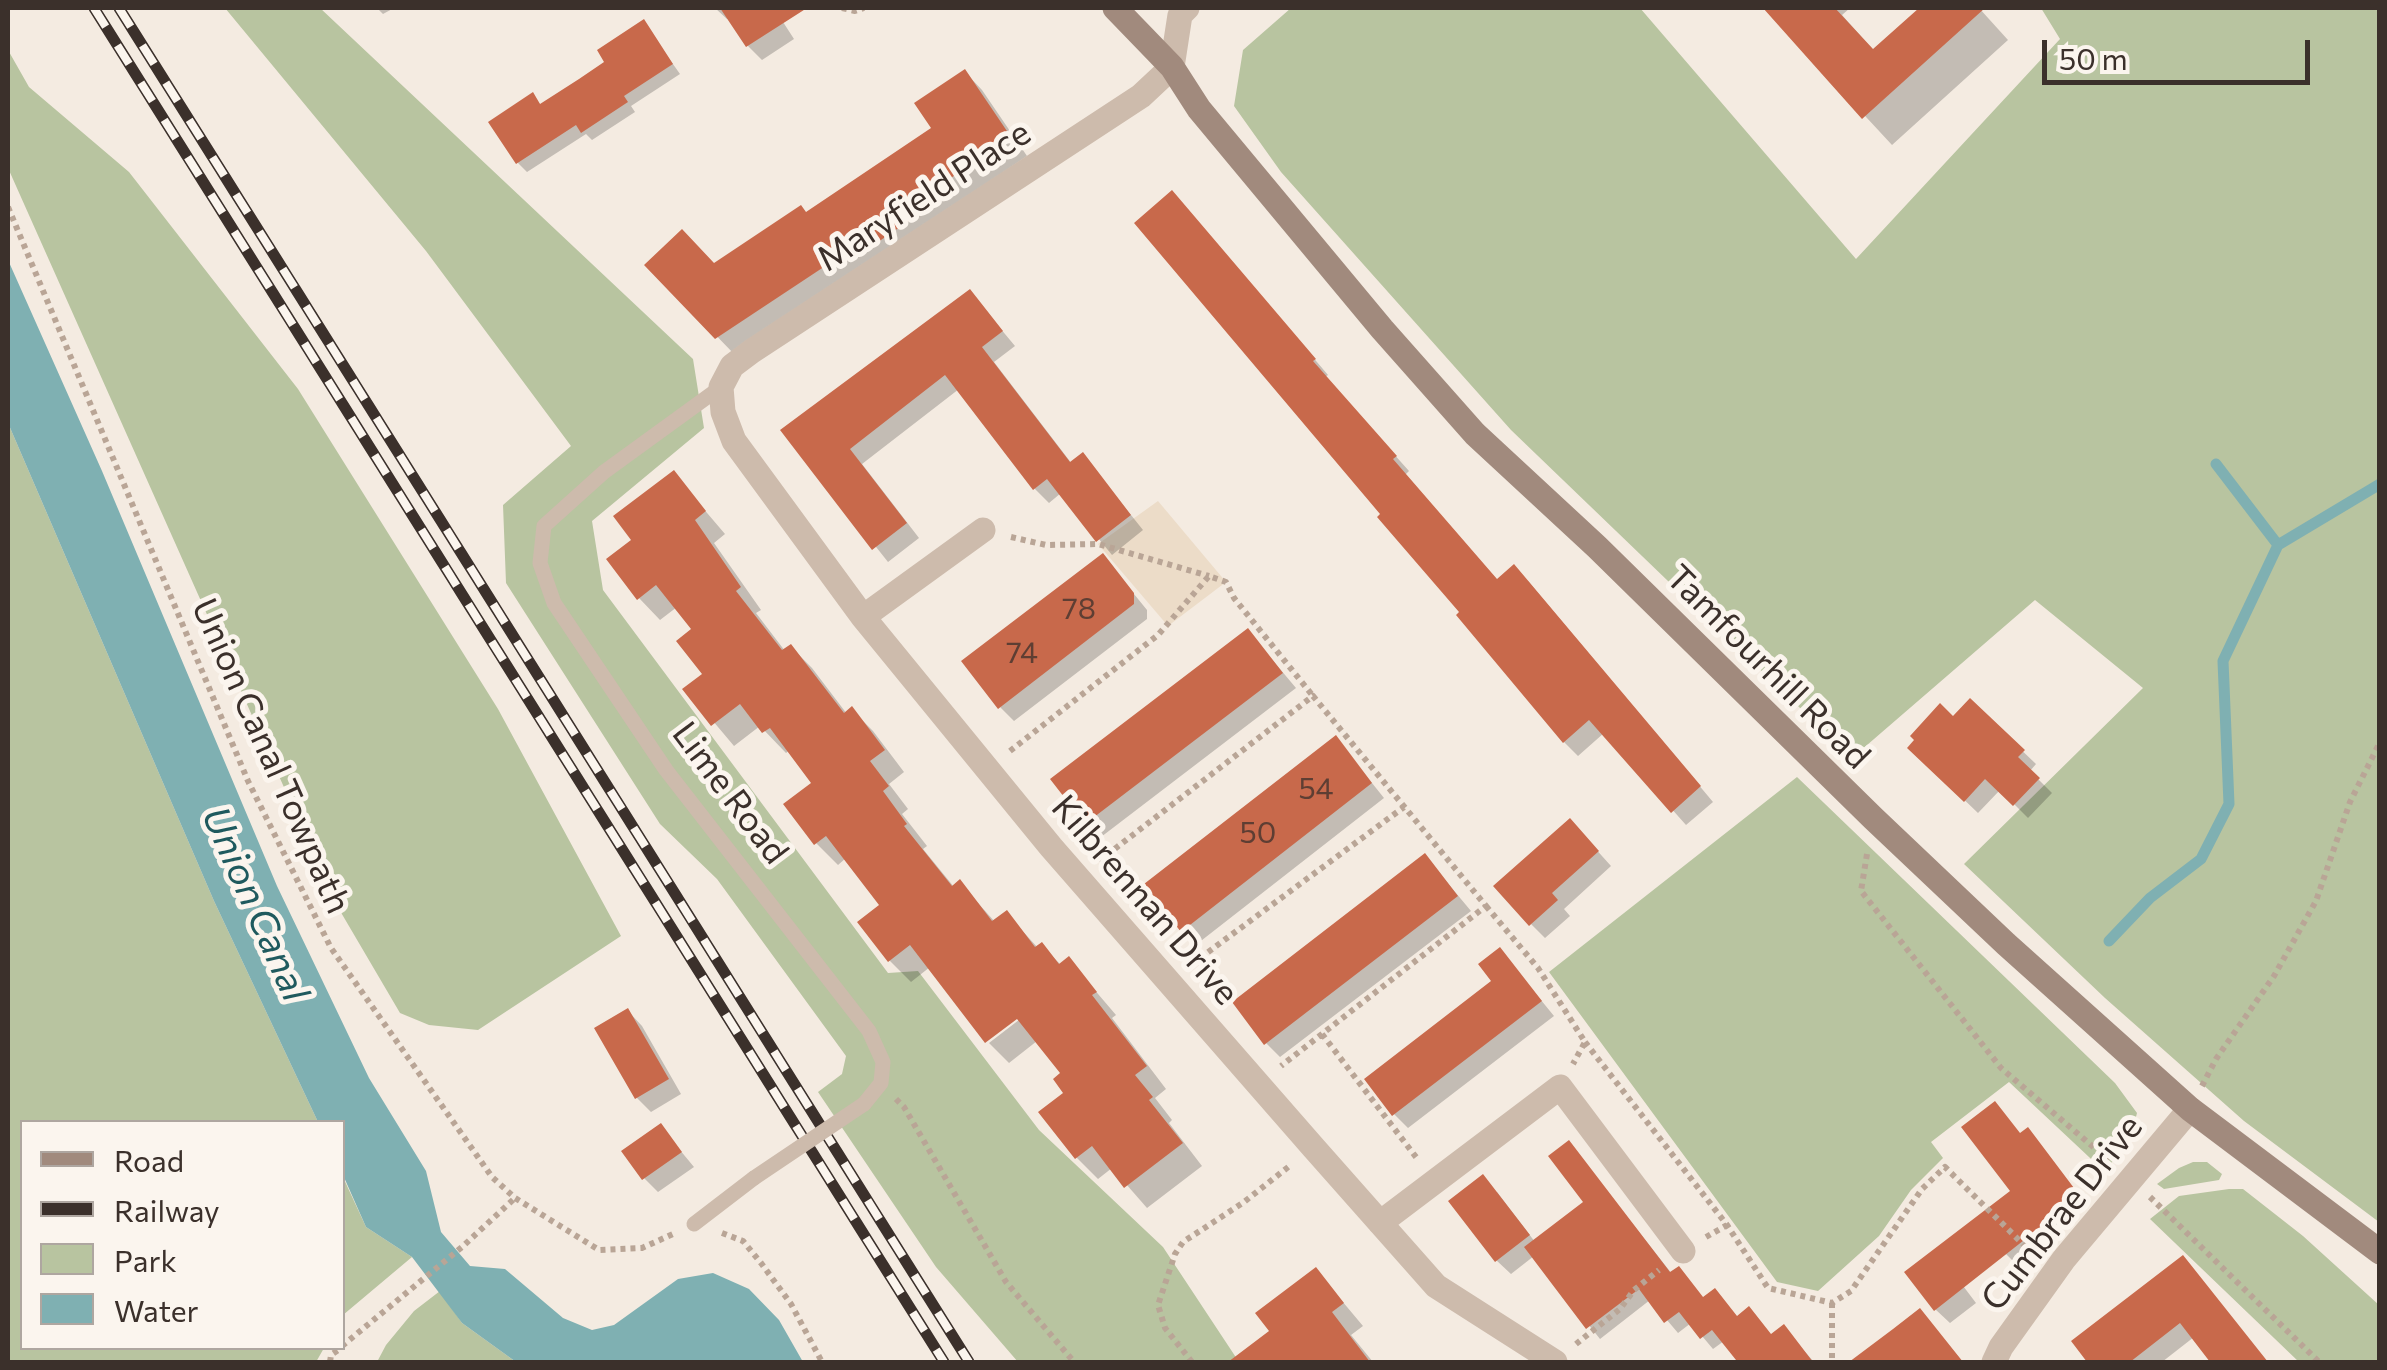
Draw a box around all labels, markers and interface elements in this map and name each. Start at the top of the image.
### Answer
scale bar [2047,20,2314,82]
text: 50 m [2059,39,2128,76]
street label: Maryfield Place [810,112,1038,280]
street label: Tamfourhill Road [1657,556,1879,778]
house number: 78 [1062,591,1096,627]
street label: Union Canal Towpath [183,592,359,920]
house number: 74 [1006,635,1038,671]
street label: Lime Road [663,714,797,872]
house number: 54 [1298,771,1334,807]
street label: Kilbrennan Drive [1043,787,1247,1013]
water label: Union Canal [192,800,318,1008]
house number: 50 [1240,815,1276,851]
street label: Cumbrae Drive [1973,1107,2151,1319]
legend [20,1120,345,1350]
text: Road [114,1141,184,1178]
text: Railway [114,1191,220,1228]
text: Park [114,1241,177,1278]
text: Water [114,1291,199,1328]

